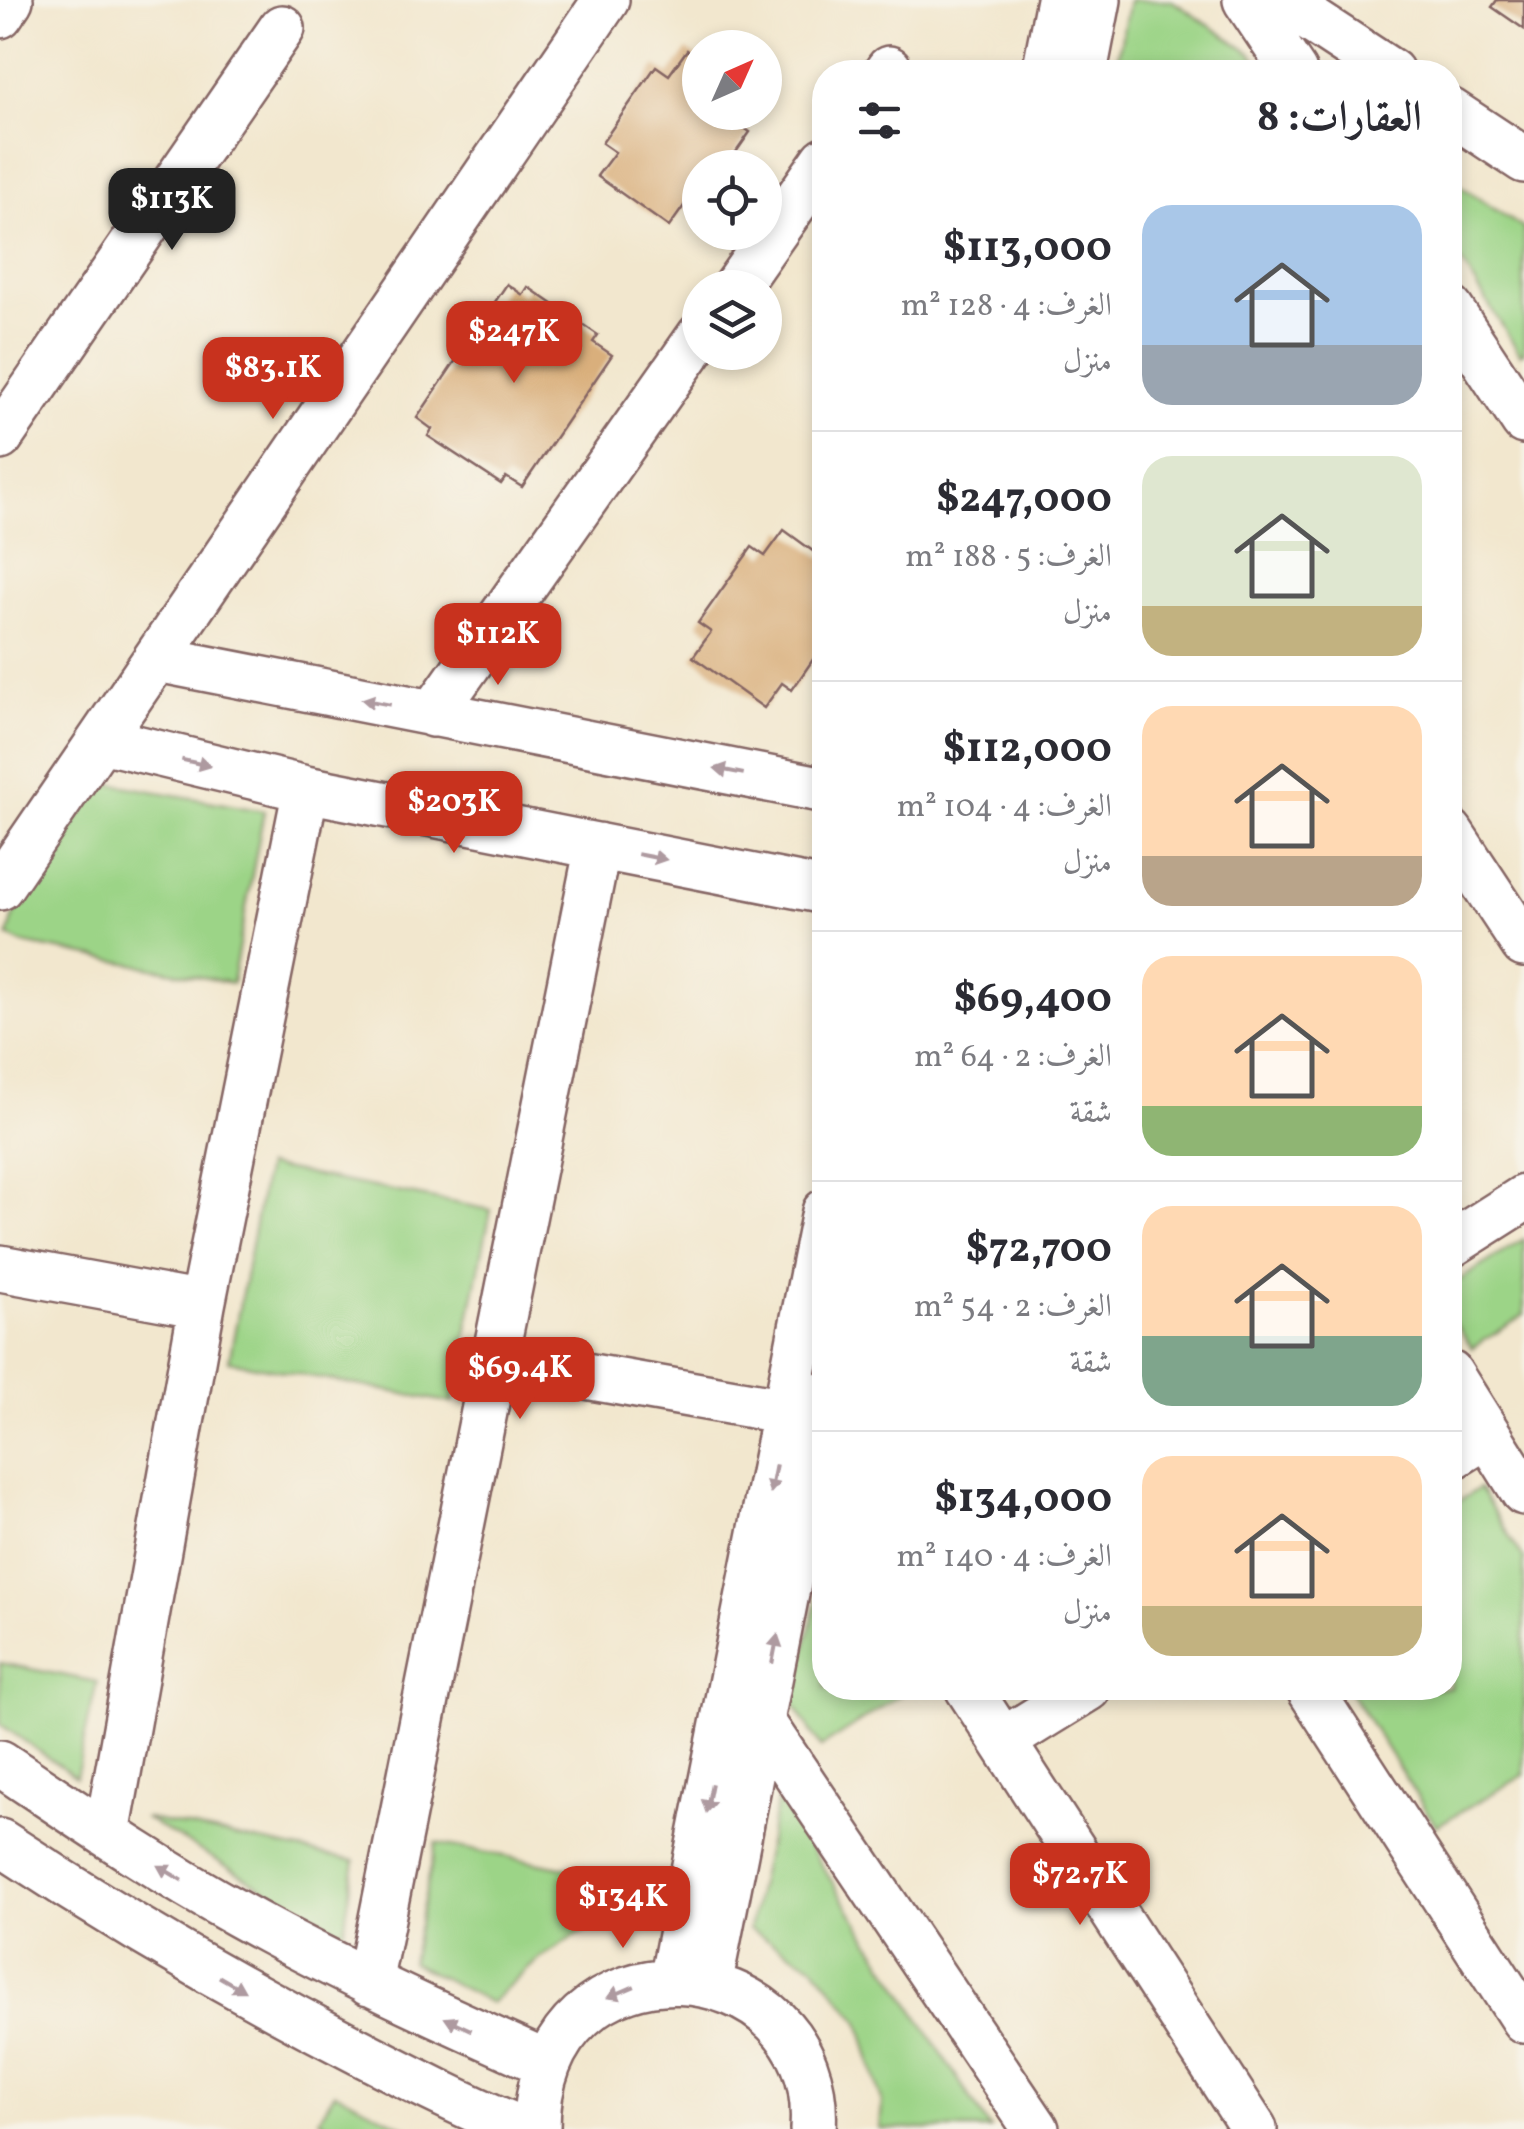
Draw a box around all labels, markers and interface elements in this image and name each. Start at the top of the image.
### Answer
north arrow [682,30,782,130]
map controls [682,30,782,370]
text: العقارات: 8 [1257,90,1422,149]
icon: filters [852,93,907,148]
button: locate [682,150,782,250]
pin: $113K [102,168,242,253]
text: $113K [130,178,214,222]
text: $113,000 [943,220,1112,279]
icon: home [1222,245,1342,365]
button: layers [682,270,782,370]
text: الغرف: 4 · 128 m² [901,285,1112,329]
pin: $247K [444,301,584,386]
text: $247K [468,311,560,355]
pin: $83.1K [192,337,354,422]
text: منزل [1063,341,1112,385]
text: $83.1K [225,347,321,391]
text: $247,000 [936,471,1112,530]
icon: home [1222,496,1342,616]
text: الغرف: 5 · 188 m² [905,536,1112,580]
text: منزل [1063,592,1112,636]
pin: $112K [428,603,568,688]
text: $112K [456,613,540,657]
one-way arrow [360,694,391,710]
text: $112,000 [942,721,1112,780]
icon: home [1222,746,1342,866]
one-way arrow [181,756,212,771]
one-way arrow [713,763,744,779]
pin: $203K [384,771,524,856]
text: $203K [407,781,501,825]
text: الغرف: 4 · 104 m² [897,786,1112,830]
text: منزل [1063,842,1112,886]
one-way arrow [637,849,668,865]
text: $69,400 [953,971,1112,1030]
icon: home [1222,996,1342,1116]
text: الغرف: 2 · 64 m² [914,1036,1112,1080]
text: شقة [1070,1092,1112,1136]
text: $72,700 [965,1221,1112,1280]
icon: home [1222,1246,1342,1366]
text: الغرف: 2 · 54 m² [914,1286,1112,1330]
pin: $69.4K [439,1337,601,1422]
text: شقة [1070,1342,1112,1386]
text: $69.4K [468,1347,572,1391]
one-way arrow [764,1464,780,1495]
text: $134,000 [934,1471,1112,1530]
icon: home [1222,1496,1342,1616]
text: الغرف: 4 · 140 m² [896,1536,1112,1580]
text: منزل [1063,1592,1112,1636]
one-way arrow [768,1633,783,1664]
one-way arrow [701,1783,717,1814]
pin: $72.7K [999,1843,1161,1928]
text: $72.7K [1032,1853,1128,1897]
one-way arrow [156,1865,184,1882]
pin: $134K [553,1866,693,1951]
text: $134K [578,1876,668,1920]
one-way arrow [218,1975,246,1993]
one-way arrow [606,1984,636,2000]
one-way arrow [443,2016,473,2032]

